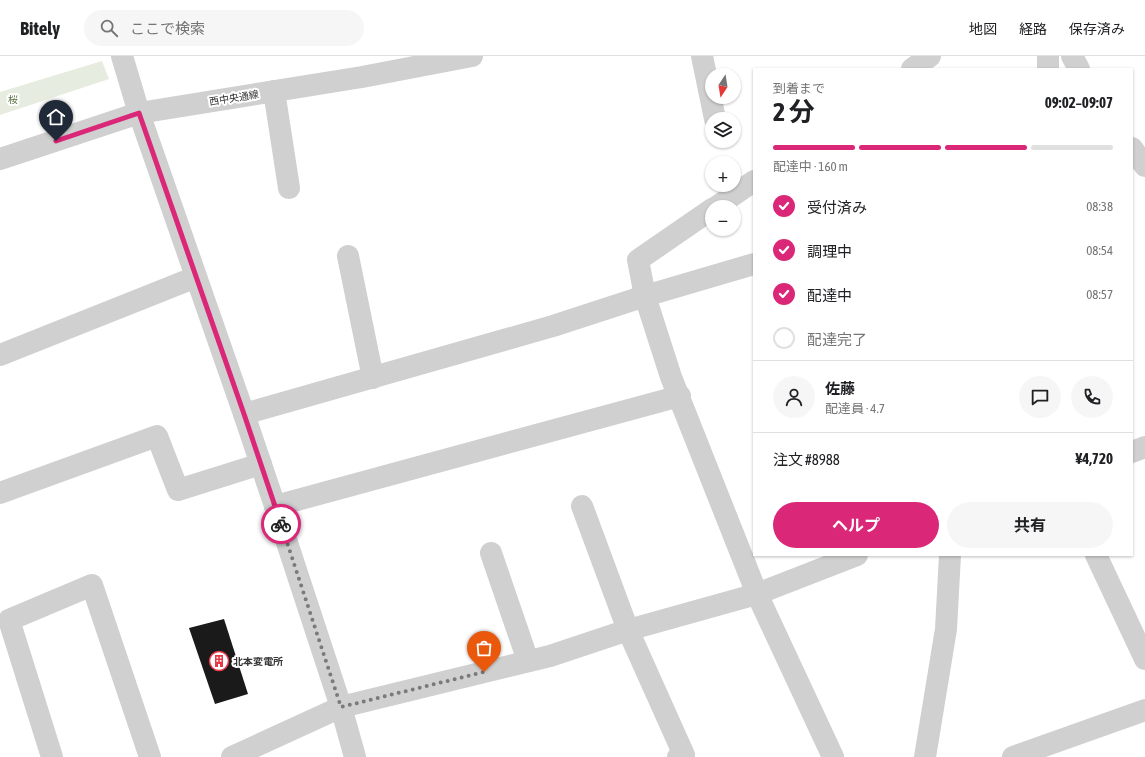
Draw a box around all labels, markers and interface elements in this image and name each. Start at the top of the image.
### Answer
search box [84,10,364,46]
text: Bitely [20,17,60,39]
icon: search [98,17,120,39]
text: ここで検索 [130,20,205,37]
text: 地図 [969,21,997,37]
text: 経路 [1019,21,1047,37]
text: 保存済み [1069,21,1125,37]
north arrow [705,68,741,104]
map controls [705,68,741,236]
text: 到着まで [773,81,825,96]
street label: 西中央通線 [208,89,260,107]
park label: 桜 [8,94,18,105]
text: 09:02–09:07 [1045,94,1113,111]
text: 2 分 [773,97,815,127]
pin [39,100,73,141]
icon: home [45,106,67,128]
button: layers [705,112,741,148]
button: + [705,156,741,192]
text: 配達中 · 160 m [773,159,848,174]
icon: check [773,195,795,217]
text: 受付済み [807,199,867,216]
text: 08:38 [1086,199,1113,214]
button: − [705,200,741,236]
icon: check [773,239,795,261]
text: 調理中 [807,243,852,260]
text: 08:54 [1086,243,1113,258]
icon: check [773,283,795,305]
text: 配達中 [807,287,852,304]
text: 08:57 [1086,287,1113,302]
text: 配達完了 [807,331,867,348]
button: person [773,376,815,418]
button: chat [1019,376,1061,418]
button: phone [1071,376,1113,418]
text: 佐藤 [825,380,855,397]
text: 配達員 · 4.7 [825,401,885,416]
text: ¥4,720 [1075,450,1113,467]
text: 注文 #8988 [773,451,840,468]
button: ヘルプ [773,502,939,548]
button: 共有 [947,502,1113,548]
courier [261,504,301,544]
icon: bike [270,513,292,535]
pin [467,631,501,672]
icon: bag [473,637,495,659]
building icon: 北本変電所 [208,650,230,672]
place label: 北本変電所 [233,656,283,667]

